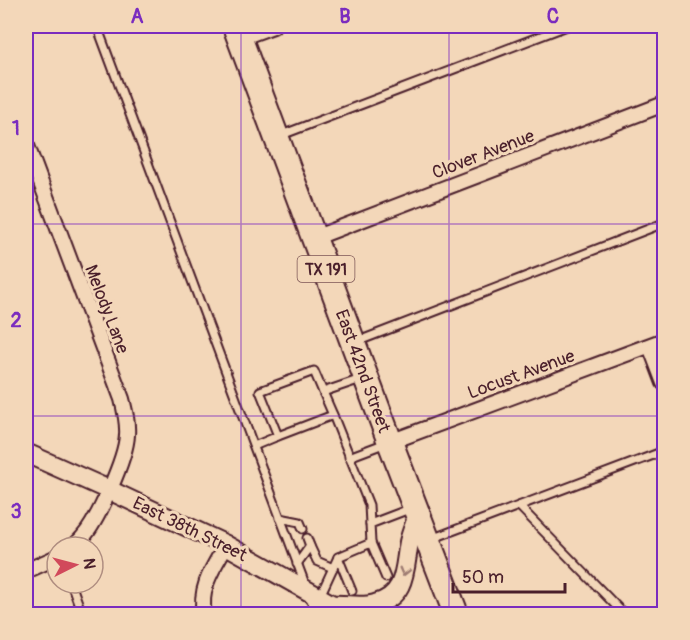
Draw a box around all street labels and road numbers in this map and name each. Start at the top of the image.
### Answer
street label: Clover Avenue [429,124,538,185]
road number: TX 191 [298,256,354,282]
street label: Melody Lane [79,262,134,357]
street label: East 42nd Street [330,307,396,436]
street label: Locust Avenue [464,344,578,405]
street label: East 38th Street [129,492,251,567]

